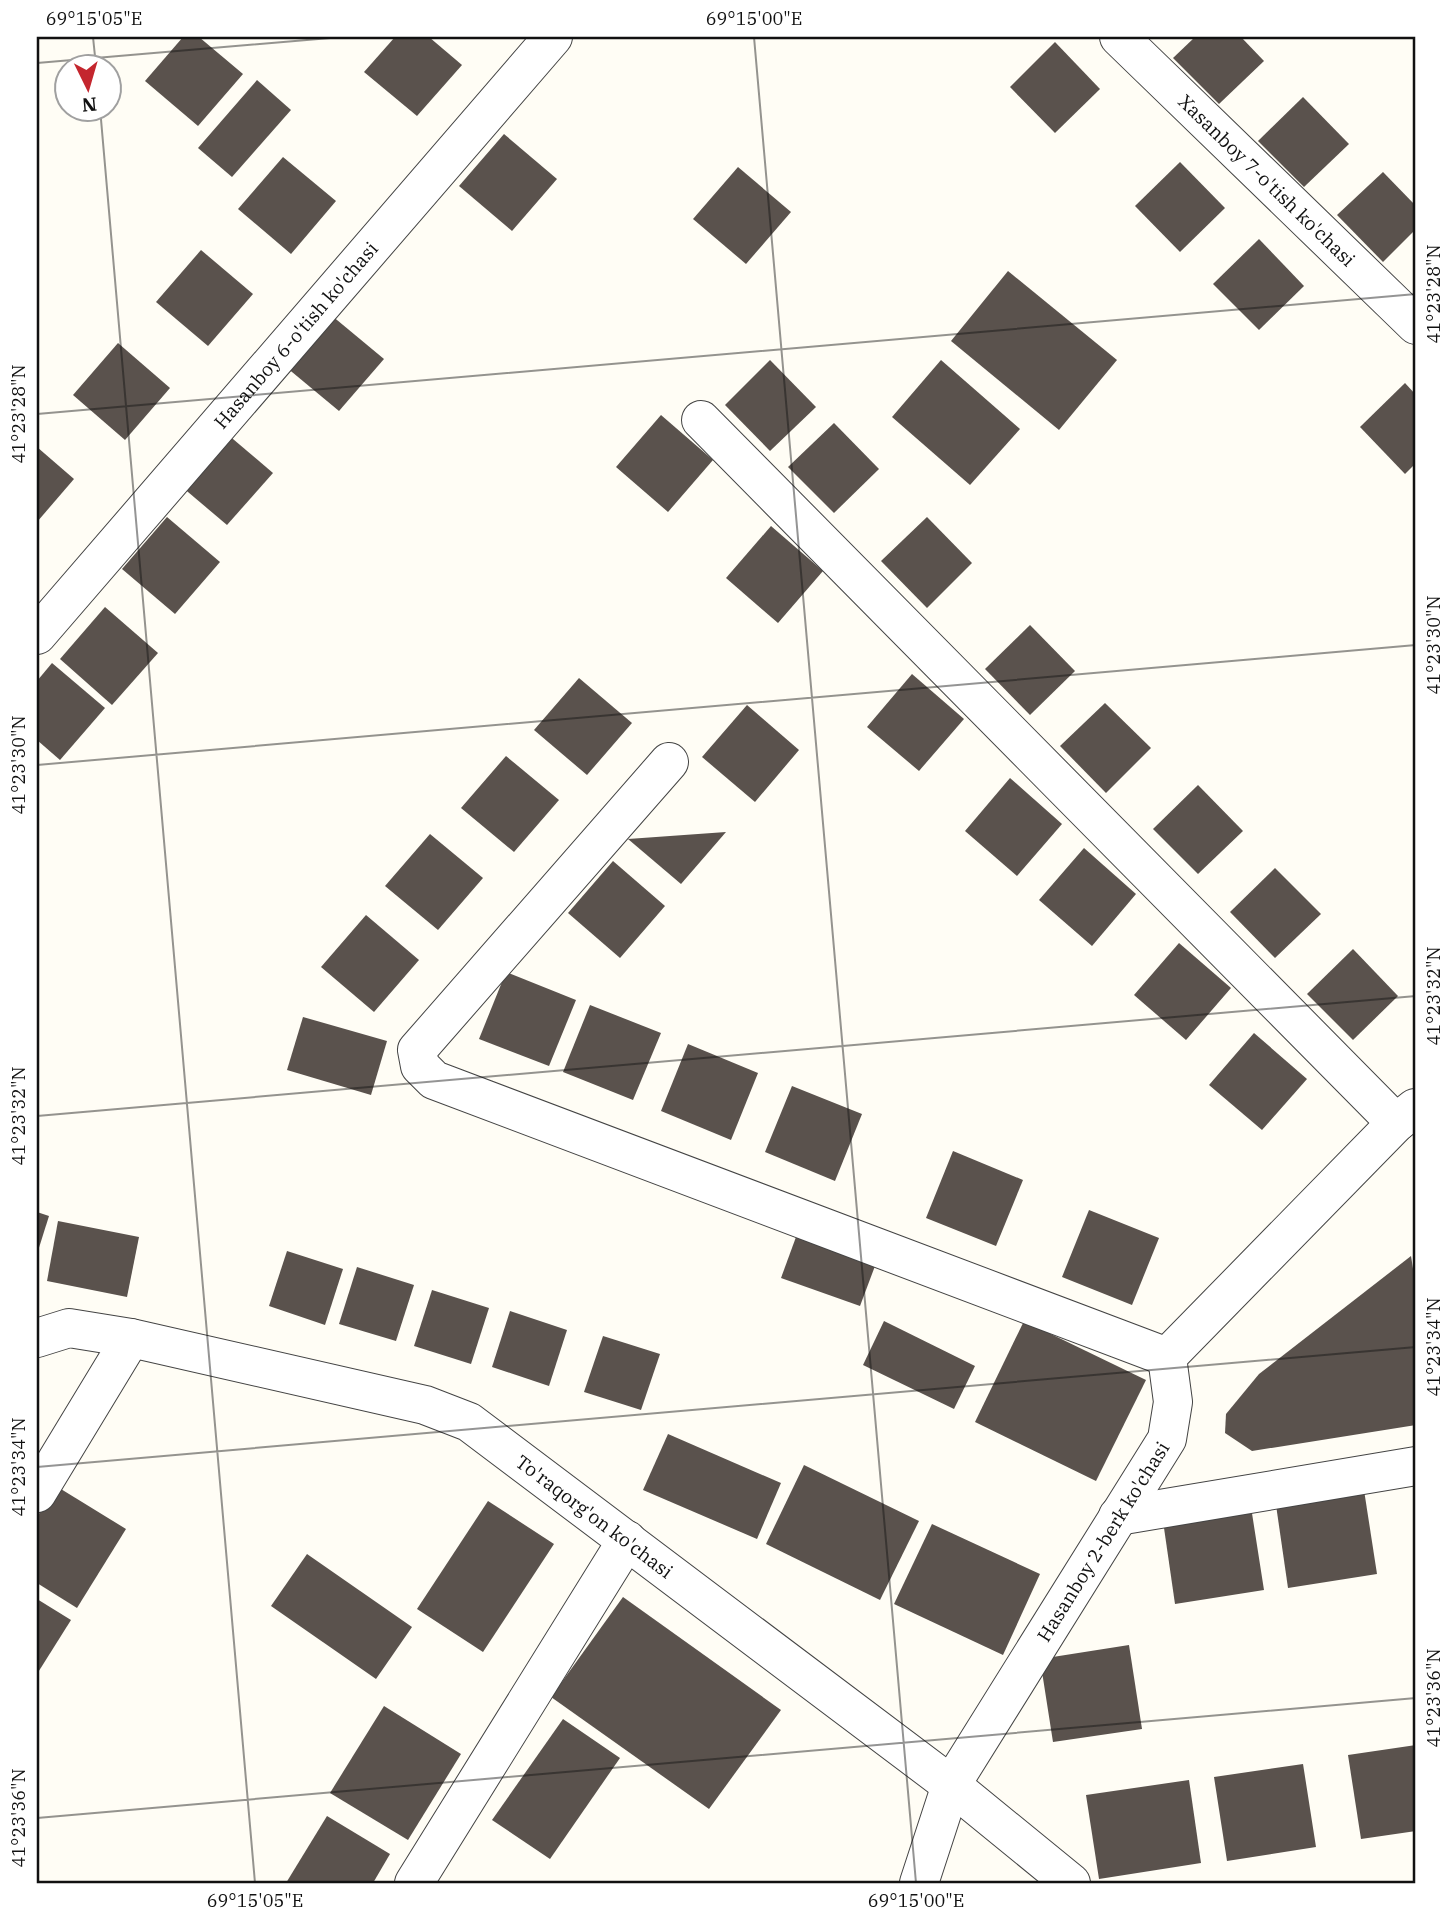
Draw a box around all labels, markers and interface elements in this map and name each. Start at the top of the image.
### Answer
text: 69°15'05"E [46,7,142,30]
text: 69°15'00"E [706,7,802,30]
north arrow [52,52,122,122]
street label: Xasanboy 7-o'tish ko'chasi [1174,89,1360,271]
text: N [81,92,98,118]
street label: Hasanboy 6-o'tish ko'chasi [209,237,383,434]
text: 41°23'28"N [1422,245,1445,344]
text: 41°23'28"N [7,365,30,464]
text: 41°23'30"N [1422,596,1445,695]
text: 41°23'30"N [7,716,30,815]
text: 41°23'32"N [1422,947,1445,1046]
text: 41°23'32"N [7,1067,30,1166]
text: 41°23'34"N [1422,1298,1445,1397]
text: 41°23'34"N [7,1418,30,1517]
street label: Hasanboy 2-berk ko'chasi [1032,1437,1174,1646]
street label: To'raqorg'on ko'chasi [511,1450,678,1583]
text: 41°23'36"N [1422,1649,1445,1748]
text: 41°23'36"N [7,1769,30,1868]
text: 69°15'05"E [207,1889,303,1912]
text: 69°15'00"E [868,1889,964,1912]

